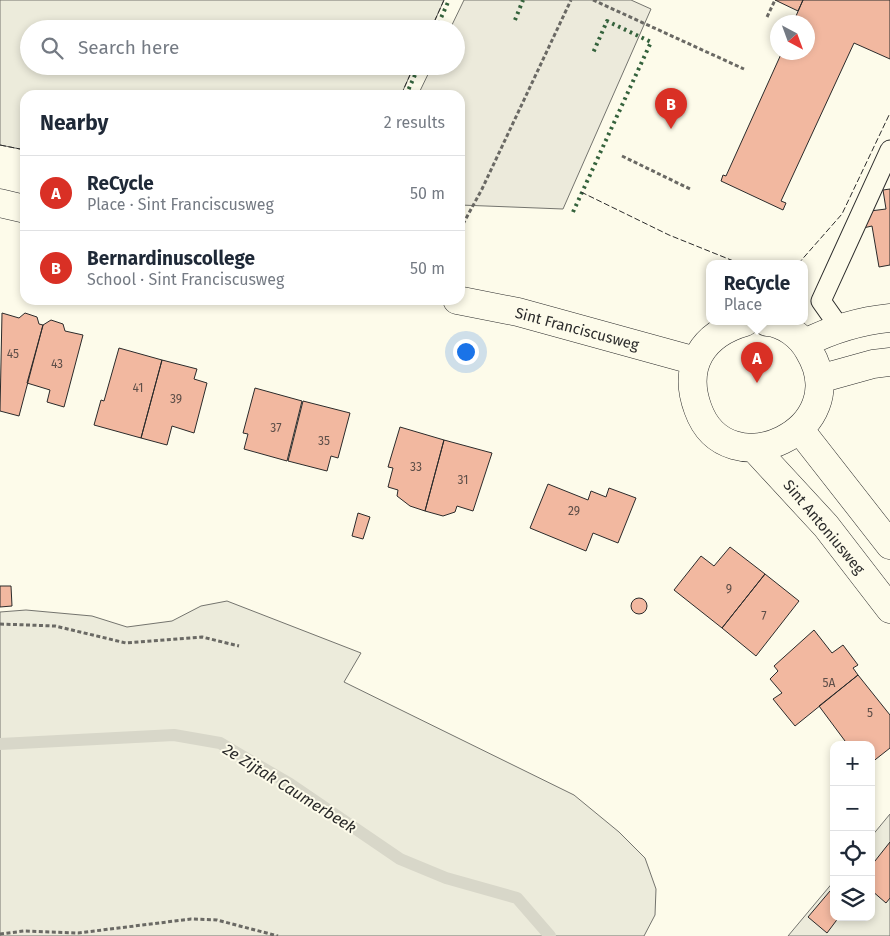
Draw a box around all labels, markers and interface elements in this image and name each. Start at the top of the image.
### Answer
north arrow [770,15,815,60]
search box [20,20,465,75]
icon: search [38,34,66,62]
text: Search here [78,36,179,59]
pin: B [655,88,687,129]
text: Nearby [40,110,108,136]
text: 2 results [384,113,445,132]
text: ReCycle [87,172,154,195]
text: A [51,184,61,203]
text: 50 m [410,184,445,203]
text: Place · Sint Franciscusweg [87,195,274,214]
text: Bernardinuscollege [87,247,255,270]
text: B [51,259,61,278]
text: 50 m [410,259,445,278]
popup [706,260,808,325]
text: School · Sint Franciscusweg [87,270,284,289]
text: ReCycle [724,272,790,295]
text: Place [724,295,762,314]
street label: Sint Franciscusweg [513,304,641,354]
your location [453,339,479,365]
pin: A [741,342,773,383]
house number: 45 [7,347,19,361]
house number: 43 [51,357,63,371]
house number: 41 [133,381,143,395]
house number: 39 [170,392,182,406]
house number: 37 [270,421,282,435]
house number: 35 [318,434,330,448]
house number: 33 [410,460,422,474]
house number: 31 [458,473,468,487]
street label: Sint Antoniusweg [779,476,869,578]
house number: 29 [568,504,580,518]
house number: 9 [726,582,732,596]
house number: 7 [761,609,767,623]
house number: 5A [823,676,836,690]
house number: 5 [867,706,873,720]
water label: 2e Zijtak Caumerbeek [220,740,360,837]
map controls [830,741,875,921]
button: + [830,741,875,786]
button: − [830,786,875,831]
button: locate [830,831,875,876]
button: layers [830,876,875,921]

